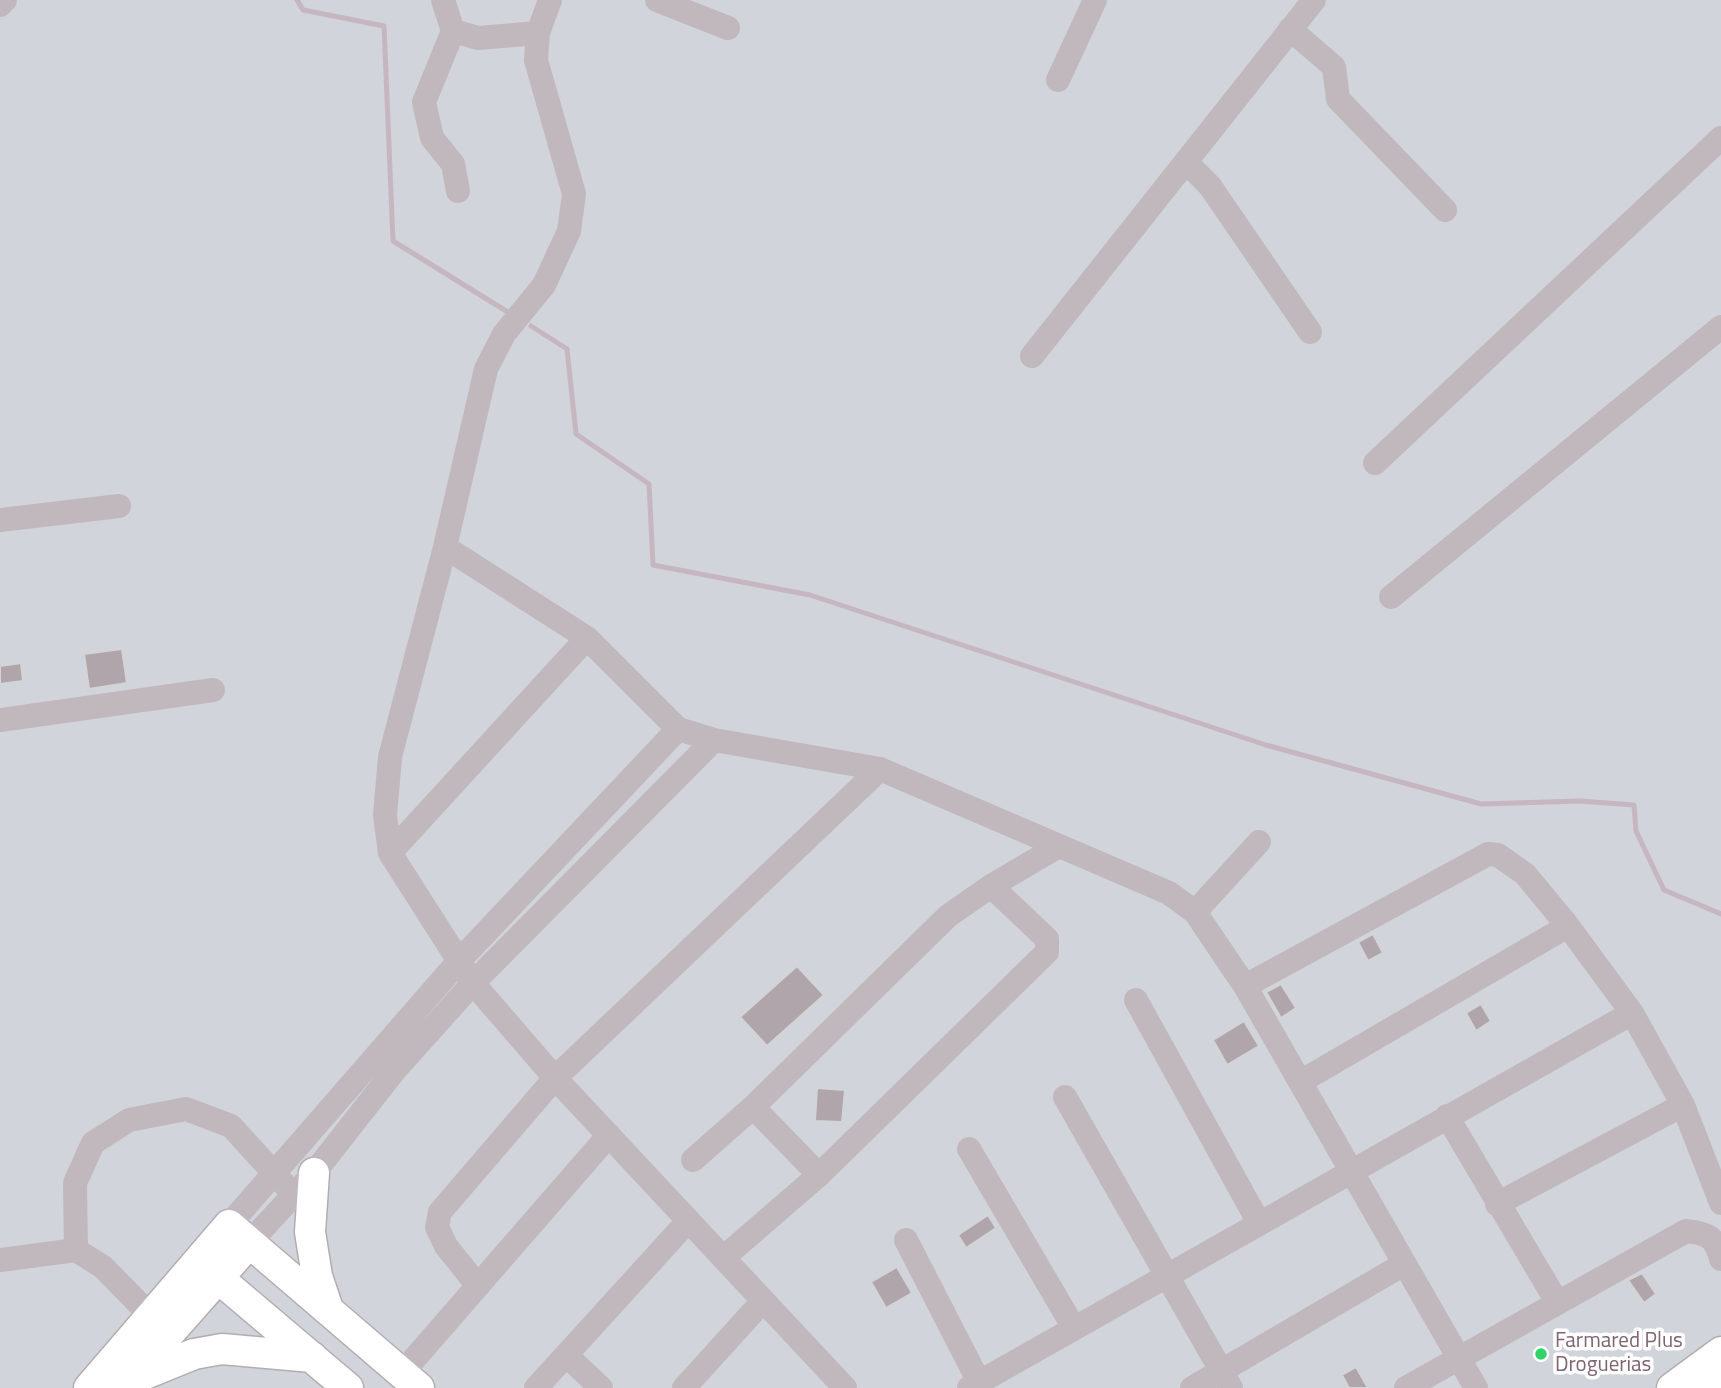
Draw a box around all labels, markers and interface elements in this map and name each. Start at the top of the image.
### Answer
place label: Farmared Plus Droguerias [1555,1329,1683,1379]
marker: Farmared Plus Droguerias [1533,1346,1549,1362]

